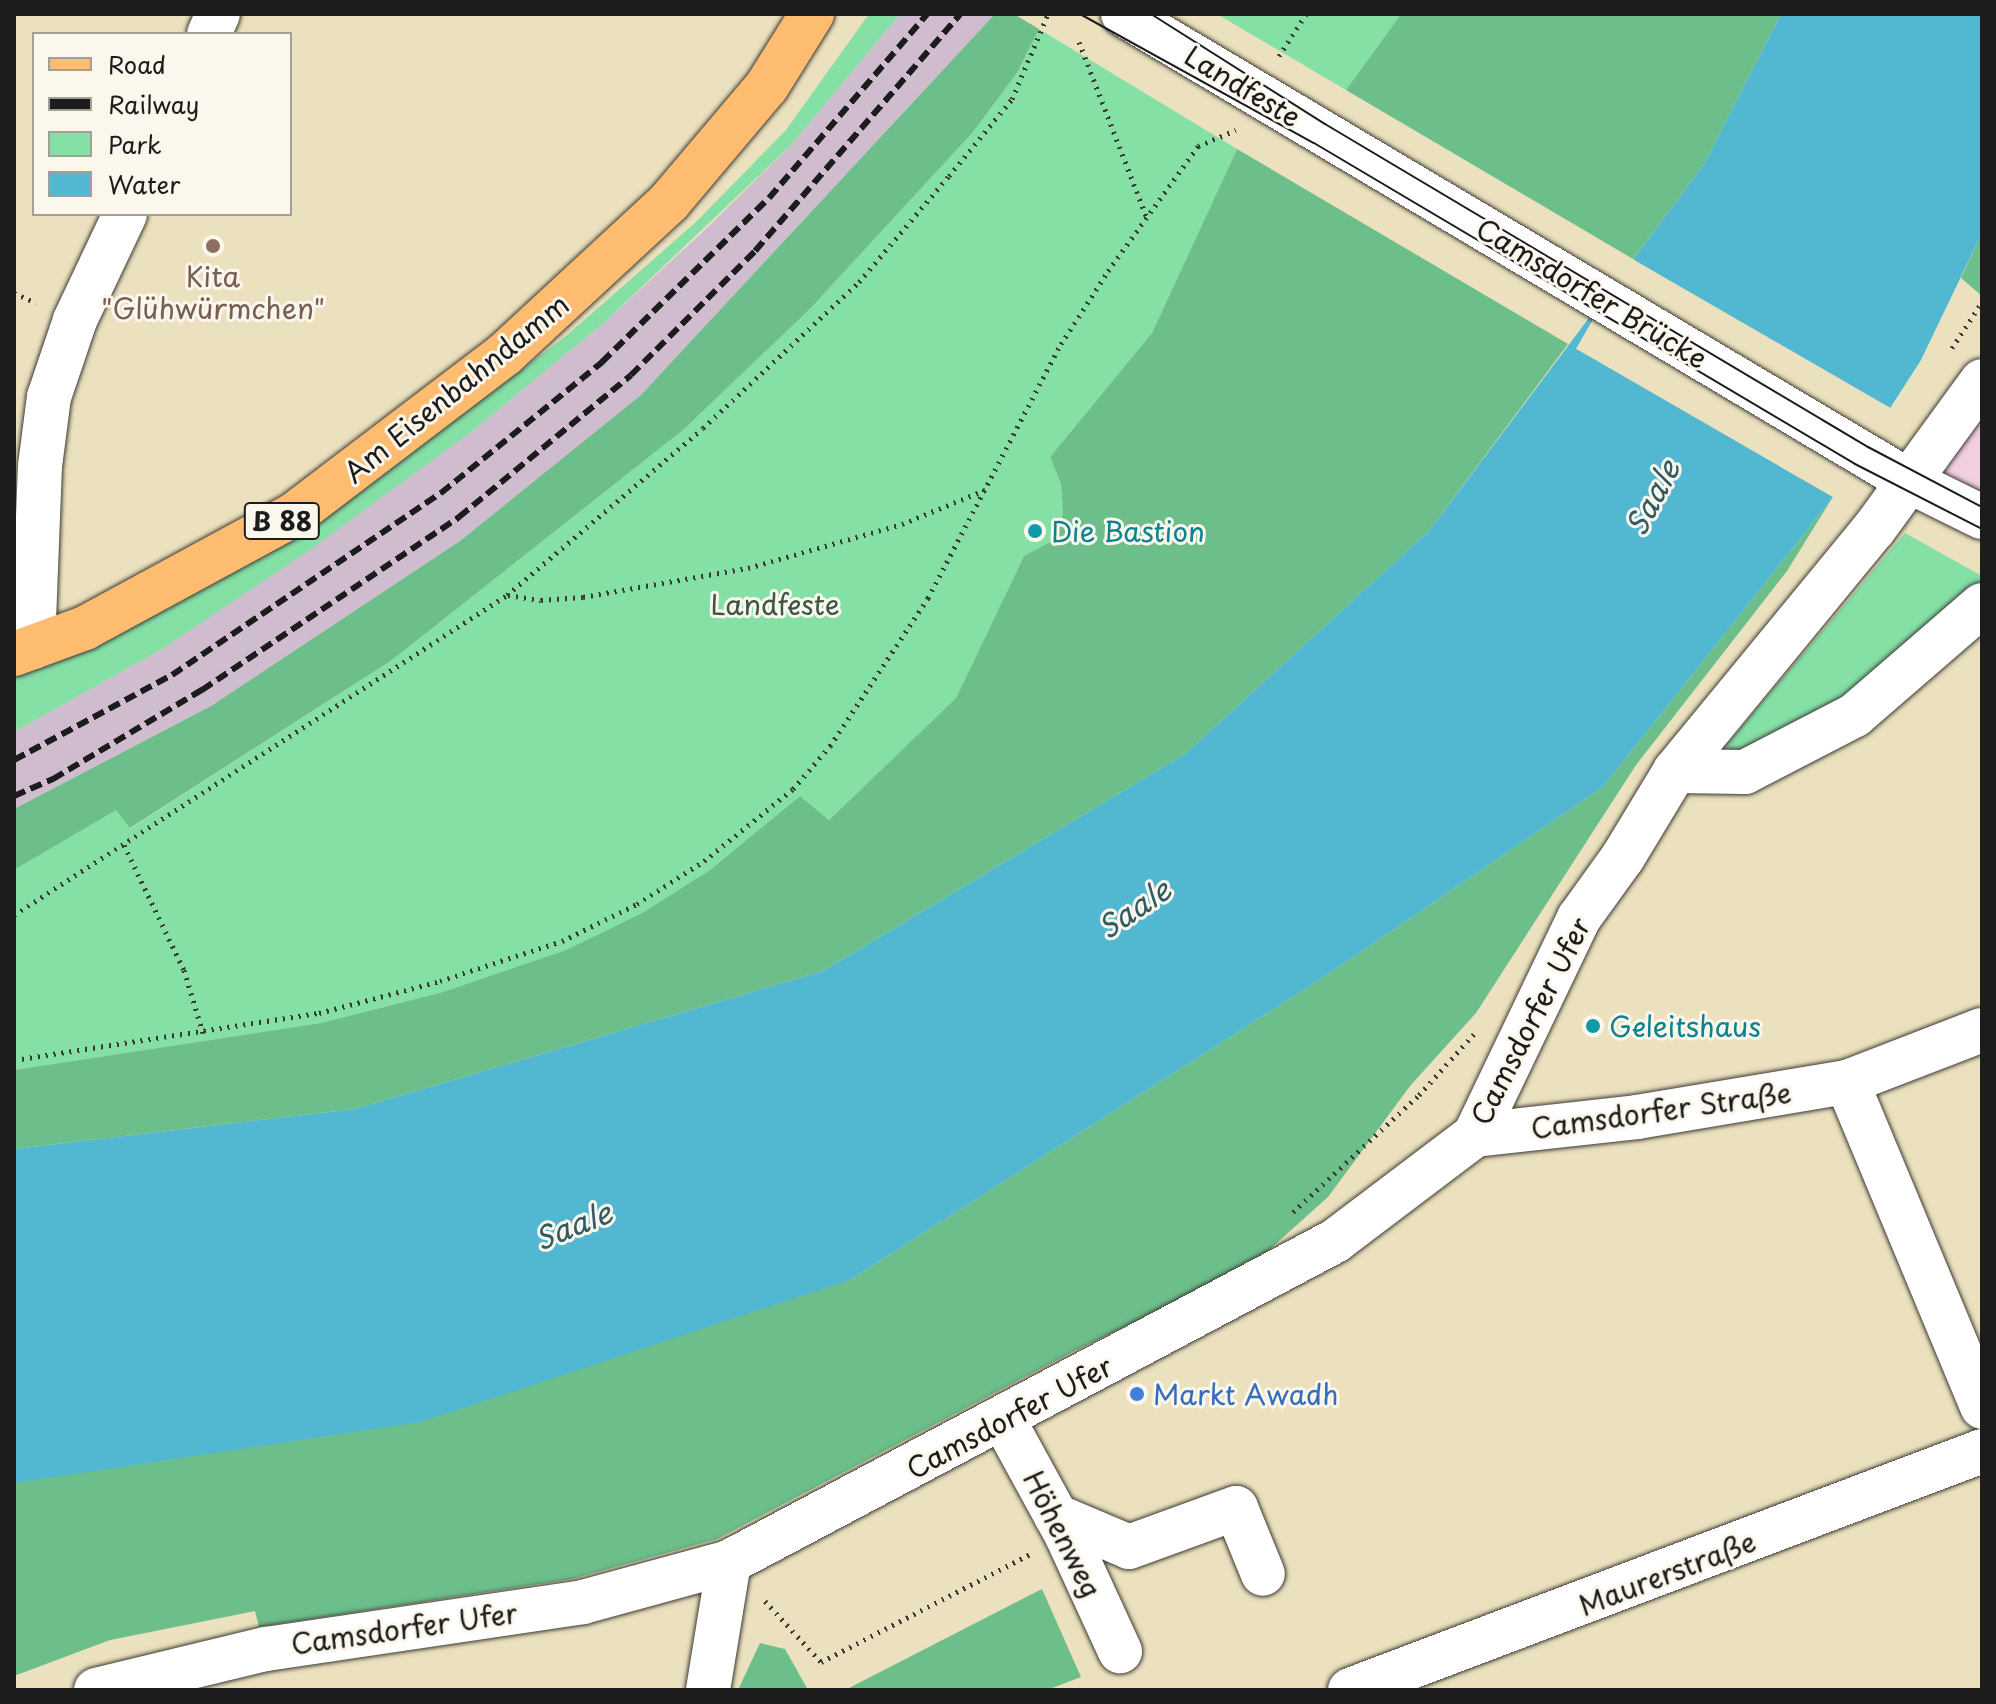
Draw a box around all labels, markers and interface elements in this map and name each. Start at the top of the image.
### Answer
legend [32,32,292,216]
street label: Landfeste [1179,38,1307,134]
text: Road [108,46,166,82]
text: Railway [108,86,199,122]
text: Park [108,126,162,162]
text: Water [108,166,180,202]
street label: Camsdorfer Brücke [1471,211,1713,375]
marker: Kita "Glühwürmchen" [204,237,222,255]
place label: Kita "Glühwürmchen" [101,259,325,325]
street label: Am Eisenbahndamm [338,288,574,488]
water label: Saale [1617,453,1687,541]
road number: B 88 [244,499,320,543]
place label: Die Bastion [1051,514,1207,548]
marker: Die Bastion [1026,522,1044,540]
park label: Landfeste [710,587,840,621]
water label: Saale [1091,871,1177,945]
street label: Camsdorfer Ufer [1463,911,1597,1131]
place label: Geleitshaus [1609,1009,1761,1043]
marker: Geleitshaus [1584,1017,1602,1035]
street label: Camsdorfer Straße [1529,1075,1793,1145]
water label: Saale [529,1193,617,1257]
street label: Camsdorfer Ufer [900,1348,1118,1486]
place label: Markt Awadh [1153,1377,1341,1411]
marker: Markt Awadh [1128,1385,1146,1403]
street label: Höhenweg [1017,1465,1109,1603]
street label: Maurerstraße [1574,1524,1760,1622]
street label: Camsdorfer Ufer [288,1595,520,1661]

